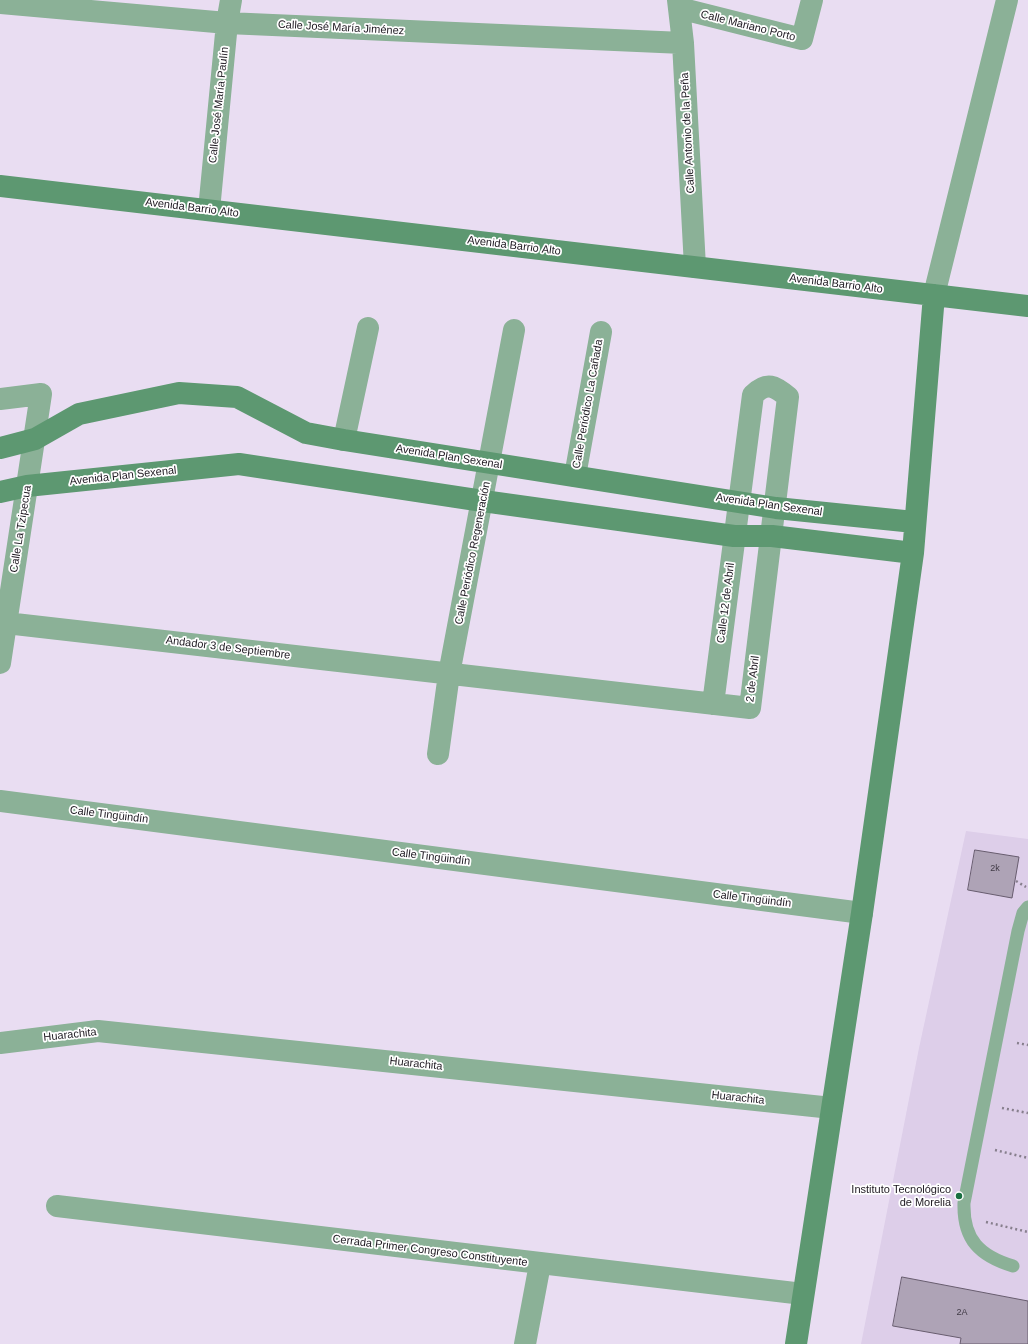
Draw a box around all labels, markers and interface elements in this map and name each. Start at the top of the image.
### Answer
street label: Calle Mariano Porto [699,8,797,44]
street label: Calle José María Jiménez [277,18,405,38]
street label: Calle José María Paulín [206,46,232,164]
street label: Calle Antonio de la Peña [678,72,698,194]
street label: Avenida Barrio Alto [145,196,239,220]
street label: Avenida Barrio Alto [467,234,561,258]
street label: Avenida Barrio Alto [789,272,883,296]
street label: Calle Periódico La Cañada [570,338,606,470]
street label: Avenida Plan Sexenal [395,442,503,472]
street label: Avenida Plan Sexenal [69,464,177,488]
street label: Calle Periódico Regeneración [453,480,493,626]
street label: Calle La Tzipecua [8,484,34,574]
street label: Avenida Plan Sexenal [715,491,823,519]
street label: Calle 12 de Abril [715,562,737,644]
street label: Andador 3 de Septiembre [165,634,291,662]
street label: 2 de Abril [744,655,762,703]
street label: Calle Tingüindín [69,804,149,826]
street label: Calle Tingüindín [391,846,471,868]
house number: 2k [990,864,1000,874]
street label: Calle Tingüindín [712,888,792,910]
street label: Huarachita [43,1026,97,1044]
street label: Huarachita [389,1055,443,1073]
street label: Huarachita [711,1089,765,1107]
place label: Instituto Tecnológico de Morelia [851,1183,951,1209]
marker: Instituto Tecnológico de Morelia [954,1191,964,1201]
street label: Cerrada Primer Congreso Constituyente [332,1232,528,1270]
house number: 2A [956,1308,968,1318]

